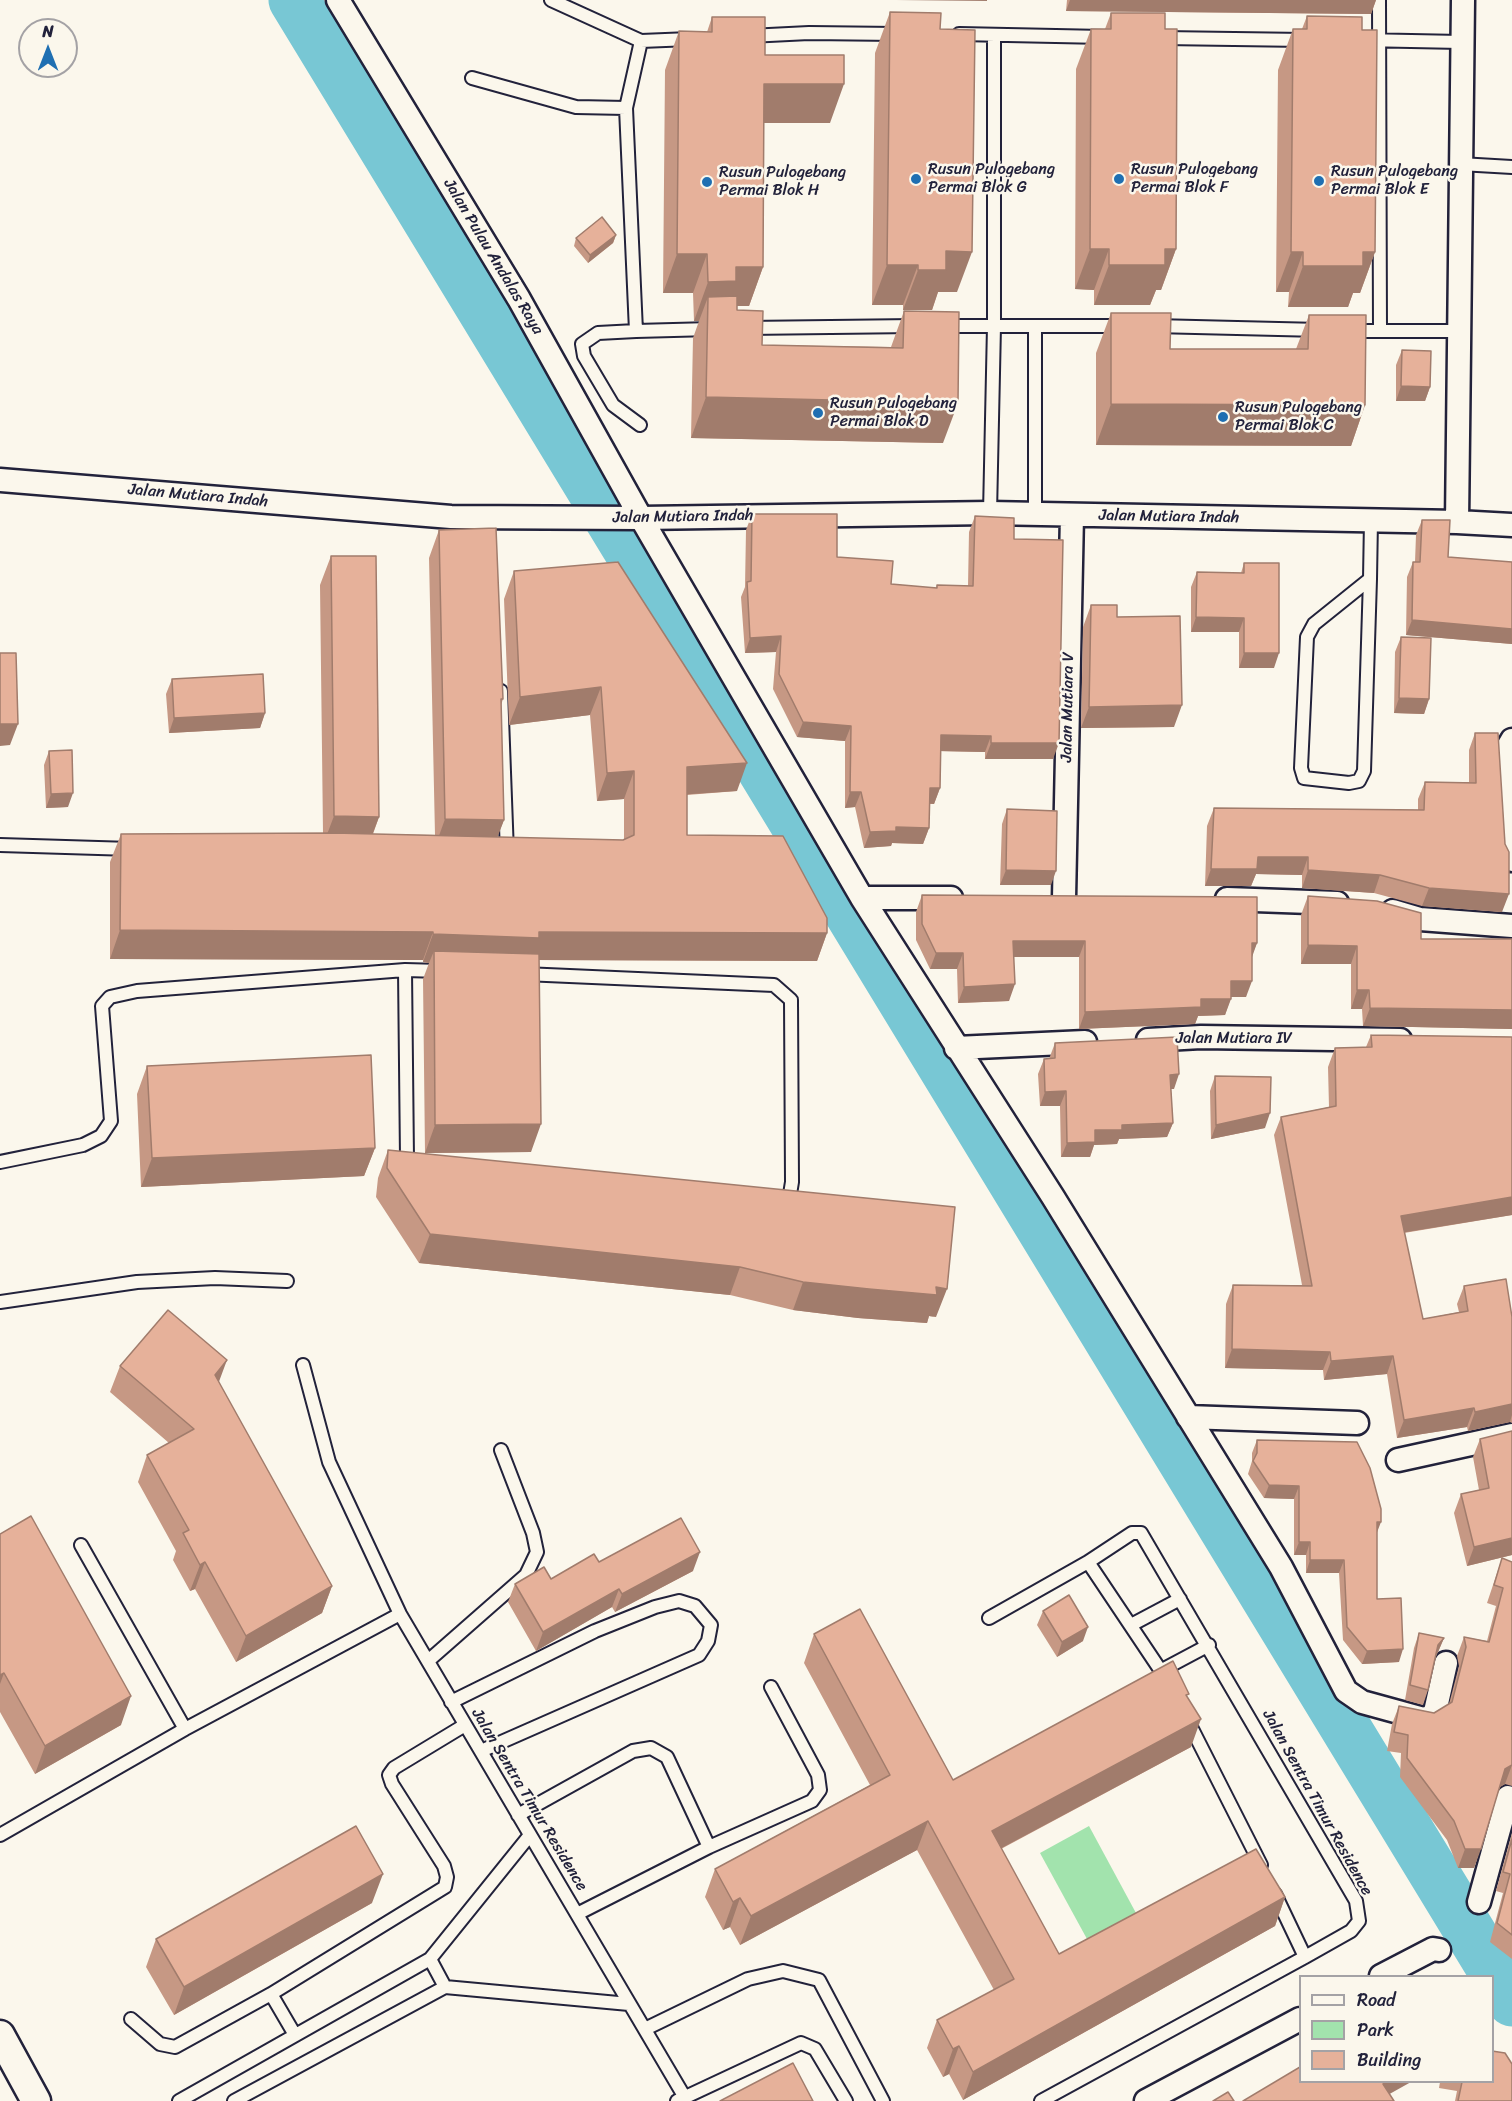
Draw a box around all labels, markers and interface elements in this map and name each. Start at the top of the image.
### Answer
text: N [42,17,54,46]
north arrow [18,18,78,78]
place label: Rusun Pulogebang Permai Blok G [928,160,1055,198]
place label: Rusun Pulogebang Permai Blok F [1131,160,1258,198]
place label: Rusun Pulogebang Permai Blok E [1331,162,1458,200]
place label: Rusun Pulogebang Permai Blok H [719,163,846,201]
marker: Rusun Pulogebang Permai Blok G [909,172,923,186]
marker: Rusun Pulogebang Permai Blok F [1112,172,1126,186]
marker: Rusun Pulogebang Permai Blok E [1312,174,1326,188]
marker: Rusun Pulogebang Permai Blok H [700,175,714,189]
street label: Jalan Pulau Andalas Raya [439,176,547,338]
place label: Rusun Pulogebang Permai Blok D [830,394,957,432]
place label: Rusun Pulogebang Permai Blok C [1235,398,1362,436]
marker: Rusun Pulogebang Permai Blok D [811,406,825,420]
marker: Rusun Pulogebang Permai Blok C [1216,410,1230,424]
street label: Jalan Mutiara Indah [127,480,269,512]
street label: Jalan Mutiara Indah [613,506,753,528]
street label: Jalan Mutiara Indah [1099,506,1239,528]
street label: Jalan Mutiara V [1057,652,1079,762]
street label: Jalan Mutiara IV [1176,1029,1292,1049]
street label: Jalan Sentra Timur Residence [467,1705,591,1895]
street label: Jalan Sentra Timur Residence [1258,1707,1376,1899]
legend [1299,1975,1494,2083]
text: Road [1357,1984,1396,2016]
text: Park [1357,2014,1394,2046]
text: Building [1357,2044,1421,2076]

